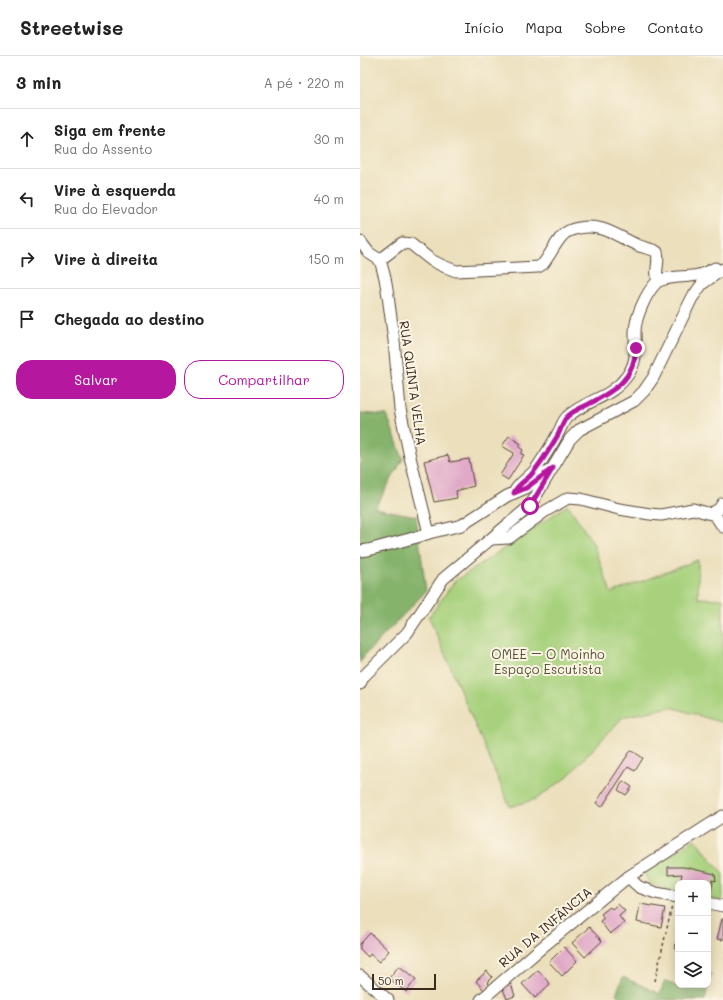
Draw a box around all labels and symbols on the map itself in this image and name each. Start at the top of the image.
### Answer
street label: RUA QUINTA VELHA [396,320,431,446]
route end [627,339,645,357]
route start [521,497,539,515]
park label: OMEE – O Moinho Espaço Escutista [491,645,605,677]
street label: RUA DA INFÂNCIA [495,883,595,971]
scale bar [372,972,436,991]

